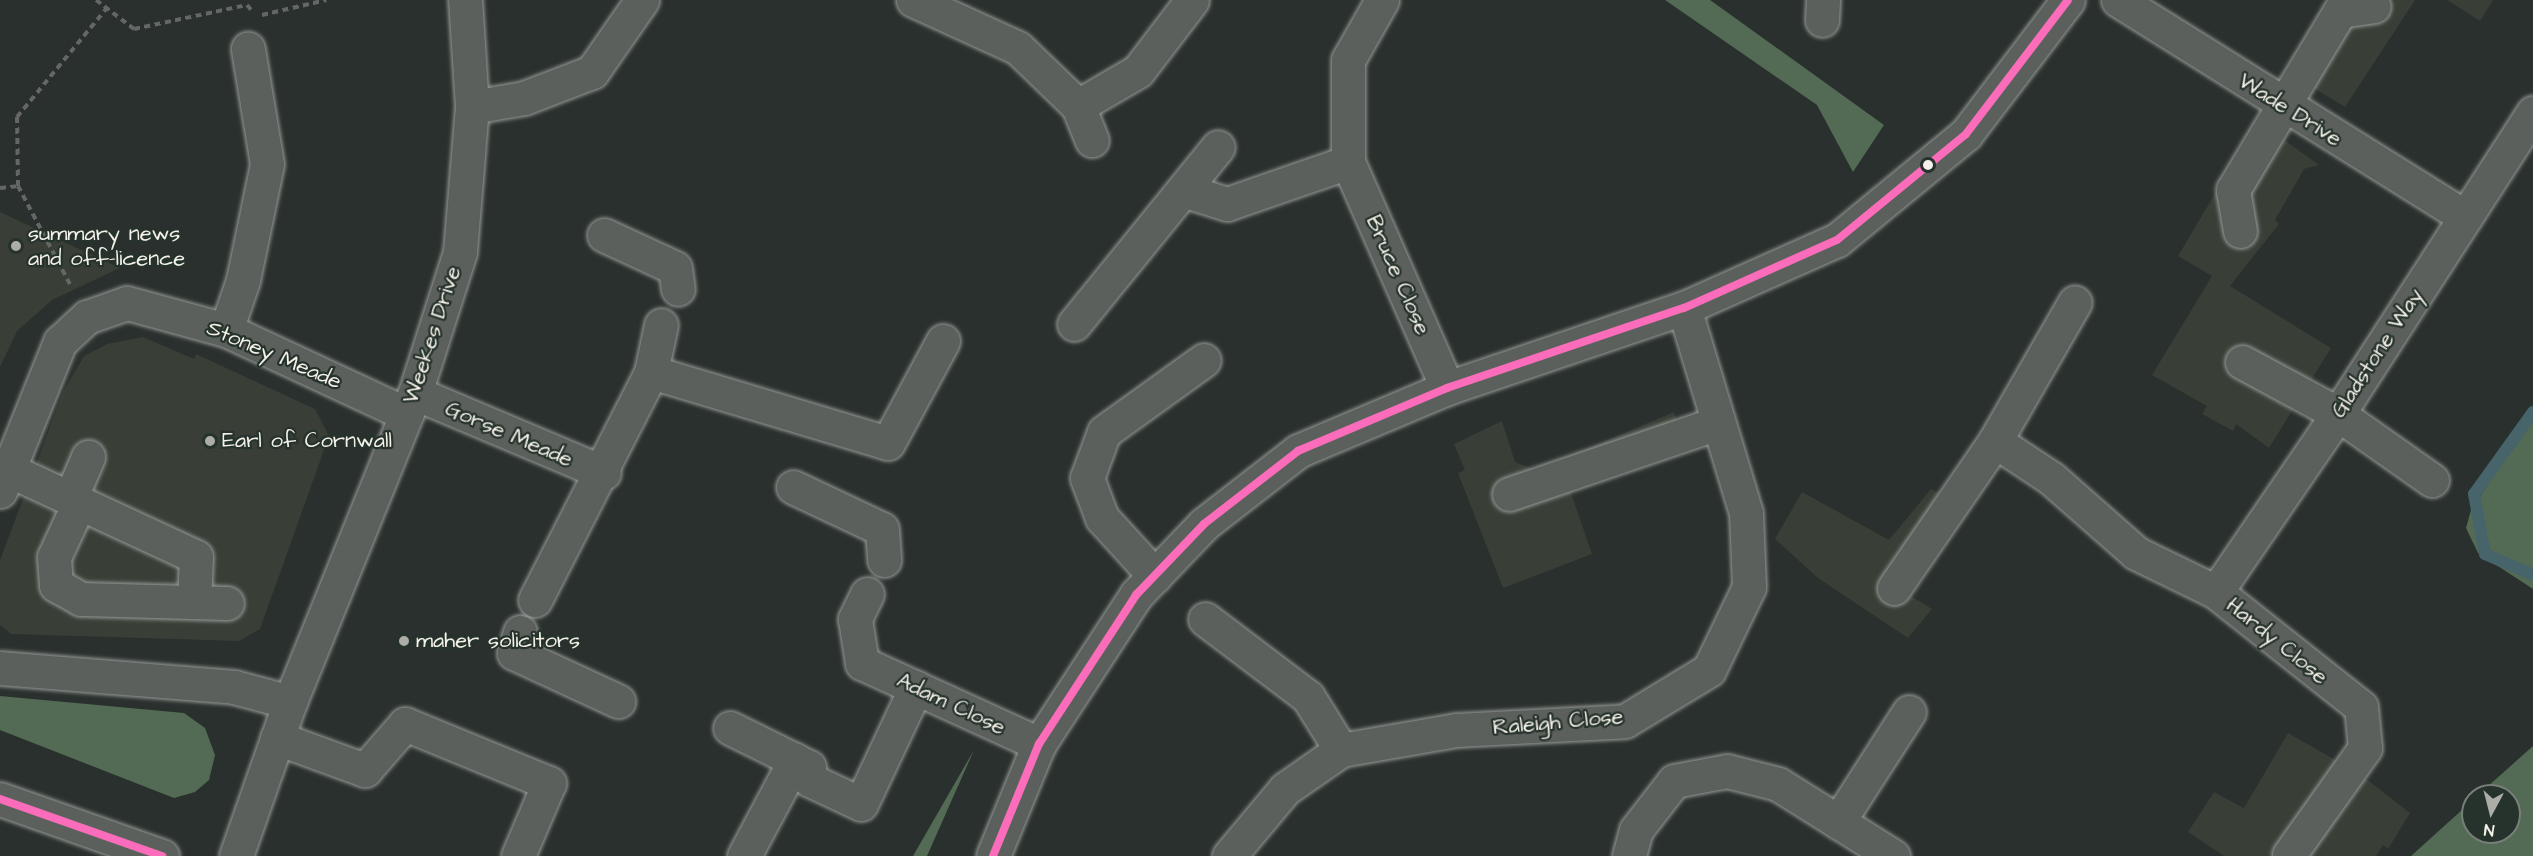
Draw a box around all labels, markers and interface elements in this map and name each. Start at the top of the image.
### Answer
street label: Wade Drive [2233,68,2347,152]
unlabelled marker [1922,159,1934,171]
street label: Bruce Close [1360,211,1436,339]
place label: summary news and off-licence [28,220,185,272]
marker: summary news and off-licence [9,239,23,253]
street label: Weekes Drive [397,263,467,407]
street label: Gladstone Way [2325,283,2429,423]
street label: Stoney Meade [203,315,345,395]
street label: Gorse Meade [441,395,577,473]
place label: Earl of Cornwall [222,428,392,454]
marker: Earl of Cornwall [203,434,217,448]
street label: Hardy Close [2221,592,2333,690]
place label: maher solicitors [416,628,580,654]
marker: maher solicitors [397,634,411,648]
street label: Adam Close [892,667,1010,741]
street label: Raleigh Close [1492,703,1624,741]
north arrow [2461,784,2521,844]
text: N [2483,818,2495,841]

